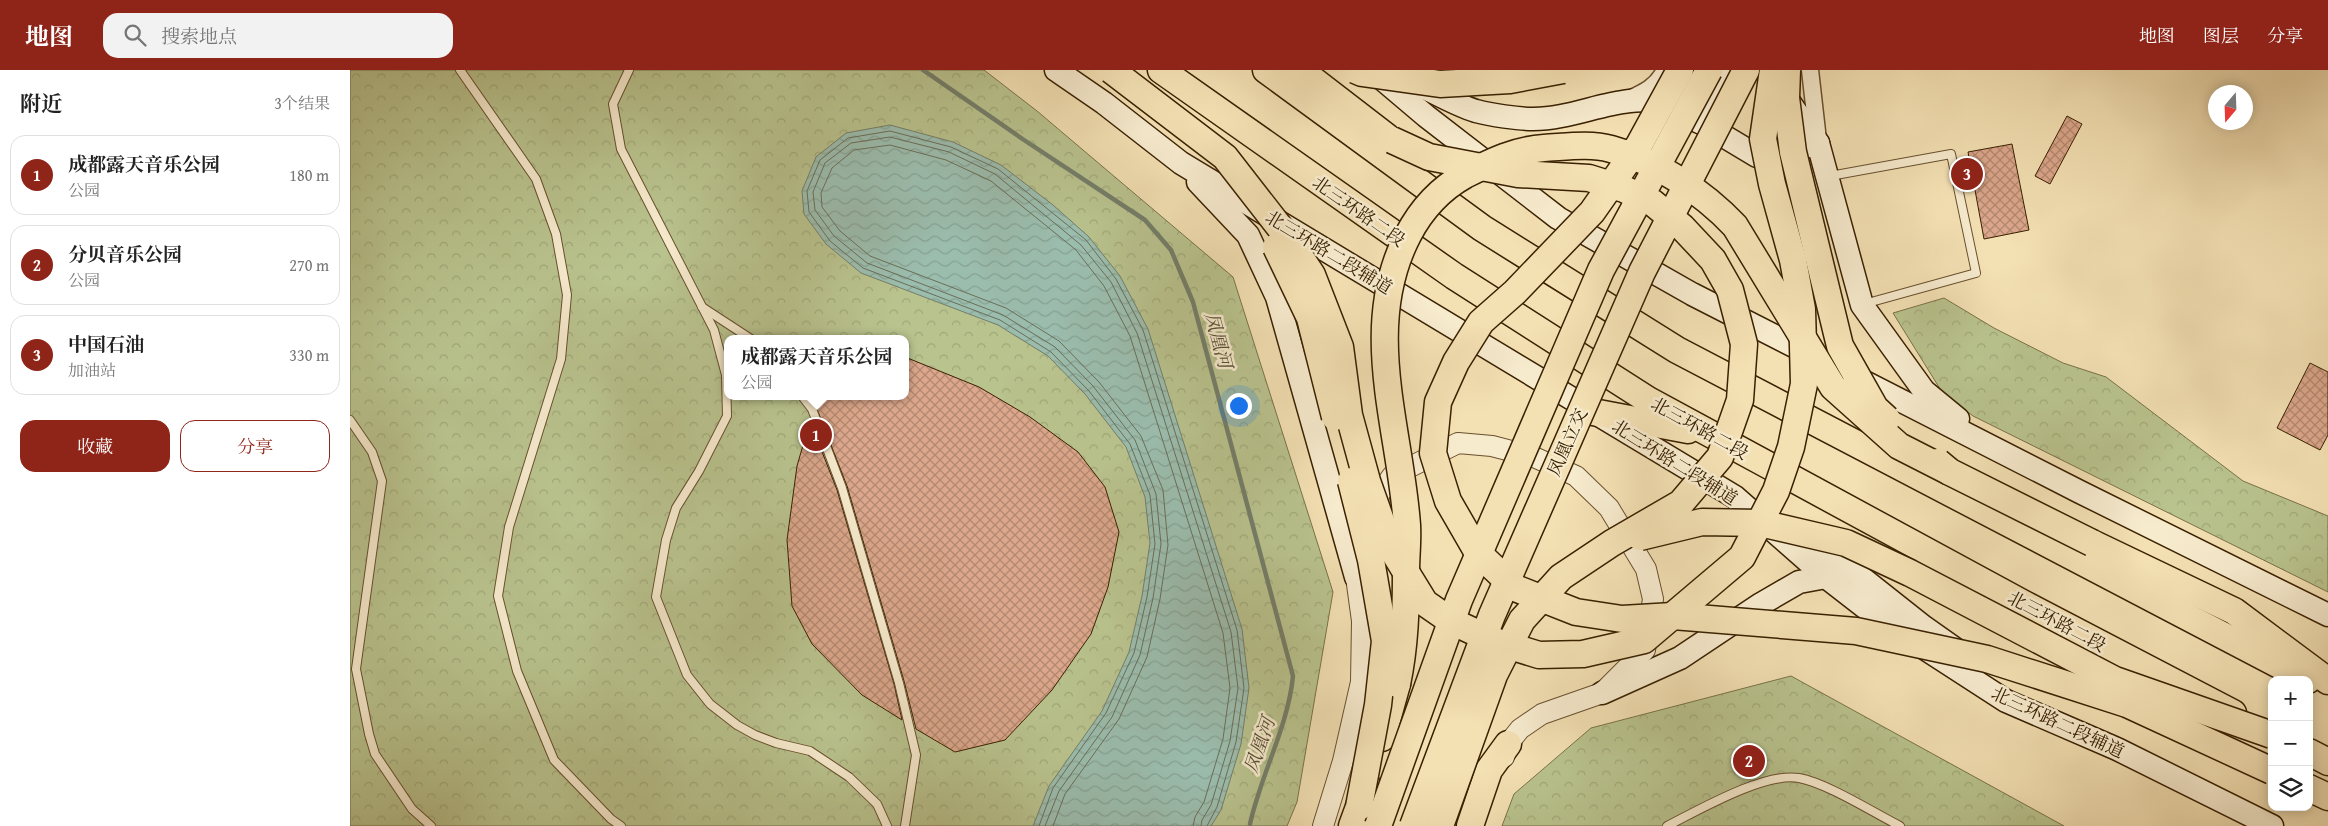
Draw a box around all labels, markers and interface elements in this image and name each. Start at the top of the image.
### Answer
search box [103,13,453,58]
text: 地图 [25,19,73,54]
icon: search [121,21,149,49]
text: 搜索地点 [161,22,237,50]
text: 地图 [2139,22,2175,49]
text: 图层 [2203,22,2239,49]
text: 分享 [2267,22,2303,49]
north arrow [2208,85,2253,130]
text: 附近 [20,88,62,119]
text: 3个结果 [274,91,330,115]
text: 成都露天音乐公园 [68,150,220,178]
pin: 3 [1951,155,1983,193]
text: 1 [33,163,41,187]
text: 180 m [289,163,329,187]
street label: 北三环路二段 [1307,169,1411,253]
text: 公园 [68,178,100,202]
street label: 北三环路二段辅道 [1260,203,1398,301]
text: 分贝音乐公园 [68,240,182,268]
text: 2 [33,253,41,277]
text: 270 m [289,253,329,277]
text: 公园 [68,268,100,292]
water label: 凤凰河 [1198,309,1241,374]
text: 中国石油 [68,330,144,358]
popup [724,335,909,400]
text: 成都露天音乐公园 [740,342,893,370]
text: 3 [33,343,41,367]
text: 330 m [289,343,329,367]
text: 加油站 [68,358,116,382]
text: 公园 [740,370,773,394]
street label: 北三环路二段 [1646,390,1754,466]
your location [1226,393,1252,419]
street label: 凤凰立交 [1540,404,1594,480]
street label: 北三环路二段辅道 [1607,412,1743,512]
pin: 1 [800,416,832,454]
button: 收藏 [20,420,170,472]
button: 分享 [180,420,330,472]
street label: 北三环路二段 [2003,584,2111,658]
map controls [2268,676,2313,811]
button: + [2268,676,2313,721]
street label: 北三环路二段辅道 [1987,679,2129,765]
water label: 凤凰河 [1236,711,1282,777]
button: − [2268,721,2313,766]
pin: 2 [1733,742,1765,780]
button: layers [2268,766,2313,811]

